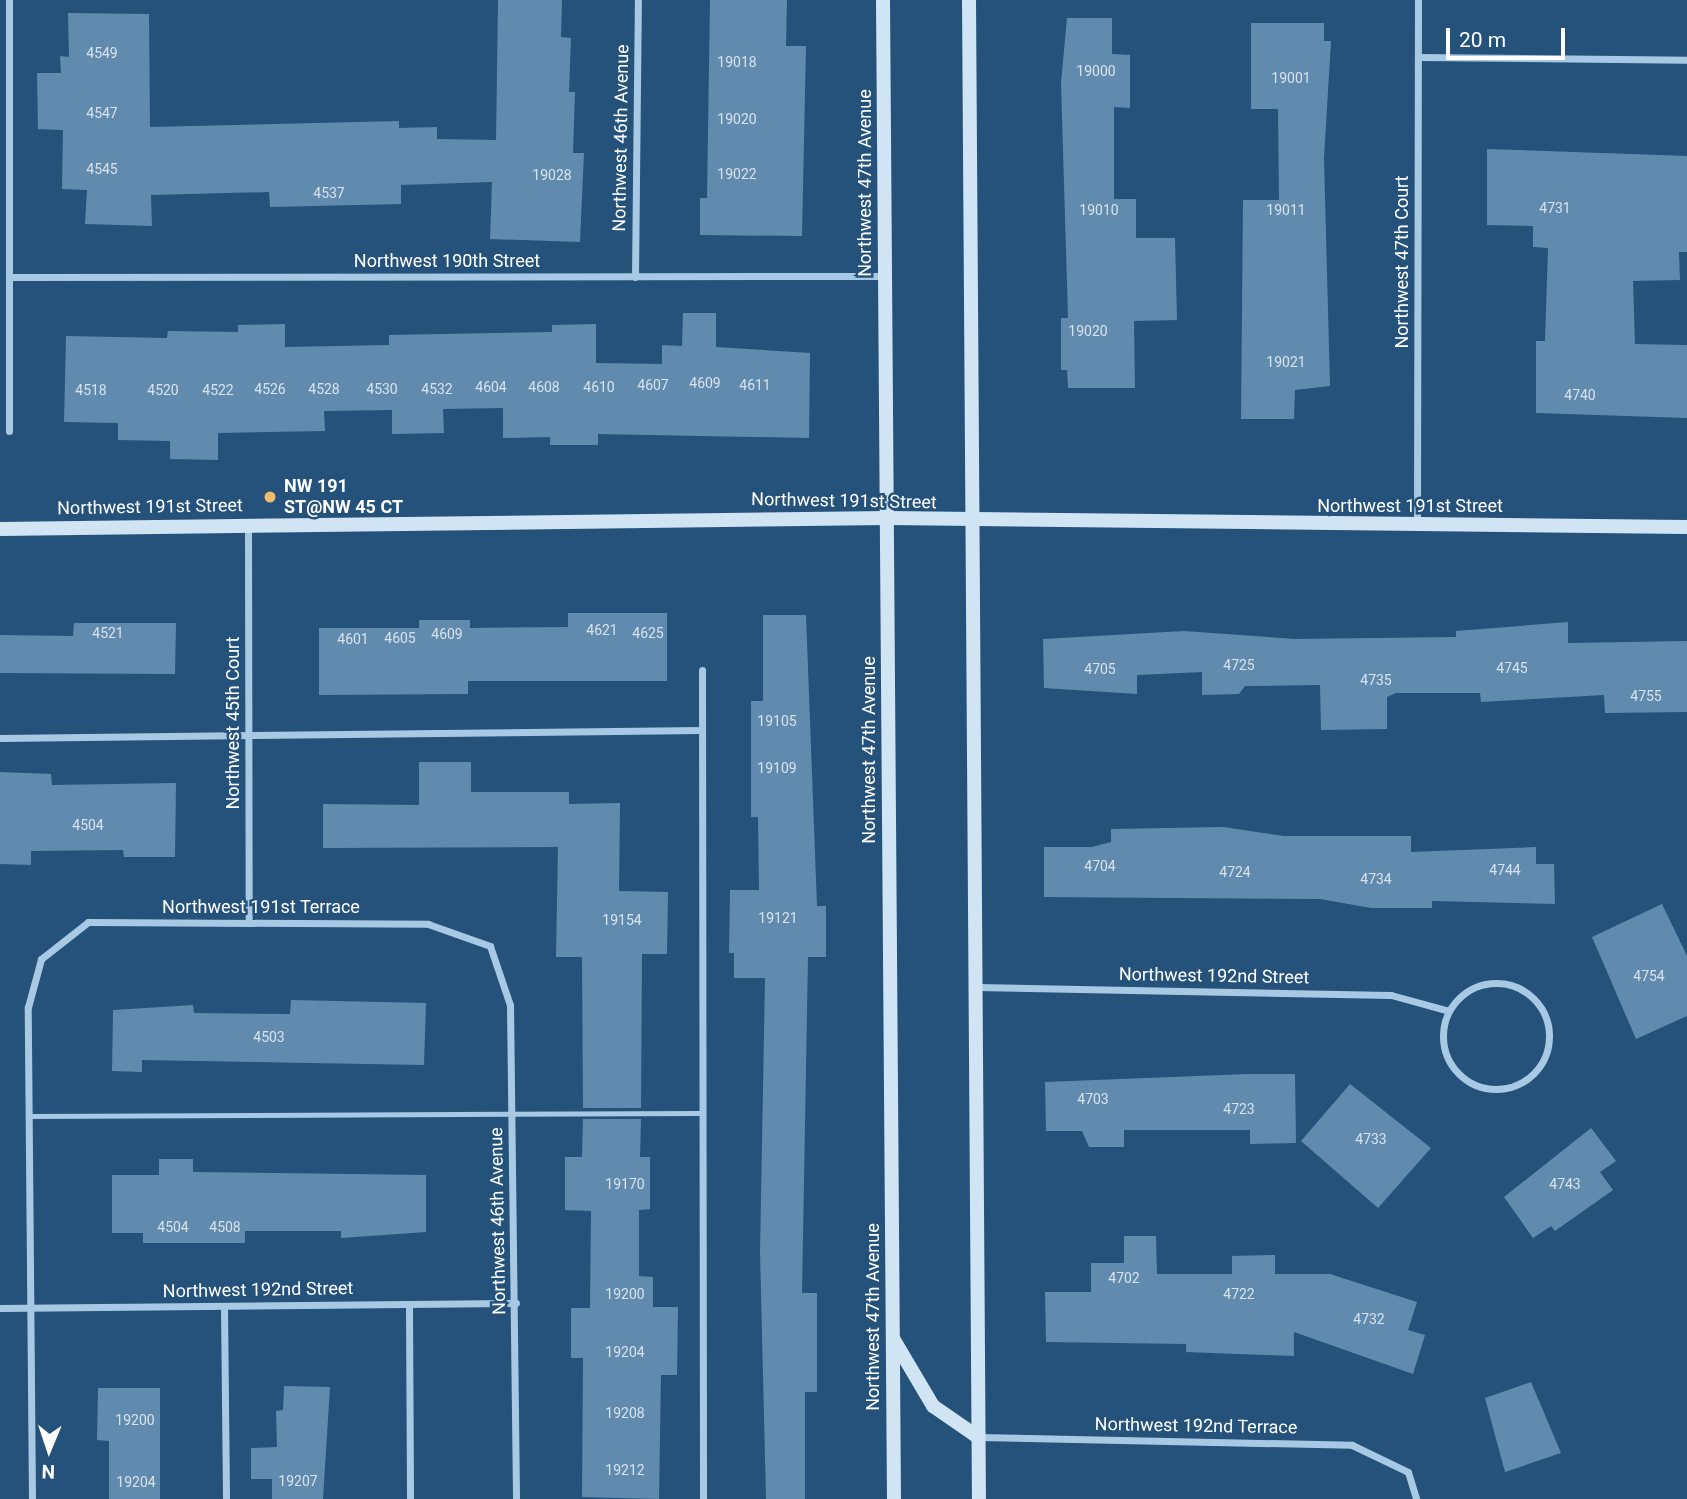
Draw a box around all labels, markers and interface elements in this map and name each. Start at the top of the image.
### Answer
scale bar [1449,14,1568,58]
text: 20 m [1459,28,1506,52]
street label: Northwest 46th Avenue [609,44,633,232]
house number: 4549 [86,45,118,61]
house number: 19018 [717,54,757,70]
house number: 19000 [1076,63,1116,79]
house number: 19001 [1271,70,1311,86]
street label: Northwest 47th Avenue [854,89,876,277]
house number: 4547 [86,105,118,121]
house number: 19020 [717,111,757,127]
house number: 4545 [86,161,118,177]
house number: 19022 [717,166,757,182]
house number: 19028 [532,167,572,183]
street label: Northwest 47th Court [1391,176,1413,348]
house number: 4537 [313,185,345,201]
house number: 4731 [1539,200,1571,216]
house number: 19010 [1079,202,1119,218]
house number: 19011 [1266,202,1306,218]
street label: Northwest 190th Street [354,250,540,272]
house number: 19020 [1068,323,1108,339]
house number: 19021 [1266,354,1306,370]
house number: 4609 [689,375,721,391]
house number: 4607 [637,377,669,393]
house number: 4611 [739,377,771,393]
house number: 4604 [475,379,507,395]
house number: 4608 [528,379,560,395]
house number: 4610 [583,379,615,395]
house number: 4526 [254,381,286,397]
house number: 4528 [308,381,340,397]
house number: 4530 [366,381,398,397]
house number: 4532 [421,381,453,397]
house number: 4518 [75,382,107,398]
house number: 4520 [147,382,179,398]
house number: 4522 [202,382,234,398]
house number: 4740 [1564,387,1596,403]
place label: NW 191 ST@NW 45 CT [284,476,403,518]
marker: NW 191 ST@NW 45 CT [262,489,278,505]
street label: Northwest 191st Street [751,489,937,513]
street label: Northwest 191st Street [57,495,243,519]
street label: Northwest 191st Street [1317,495,1503,517]
house number: 4621 [586,622,618,638]
house number: 4521 [92,625,124,641]
house number: 4625 [632,625,664,641]
house number: 4609 [431,626,463,642]
house number: 4605 [384,630,416,646]
house number: 4601 [337,631,369,647]
street label: Northwest 45th Court [222,637,244,809]
street label: Northwest 47th Avenue [858,656,880,844]
house number: 4725 [1223,657,1255,673]
house number: 4745 [1496,660,1528,676]
house number: 4705 [1084,661,1116,677]
house number: 4735 [1360,672,1392,688]
house number: 4755 [1630,688,1662,704]
house number: 19105 [757,713,797,729]
house number: 19109 [757,760,797,776]
house number: 4504 [72,817,104,833]
house number: 4704 [1084,858,1116,874]
house number: 4744 [1489,862,1521,878]
house number: 4724 [1219,864,1251,880]
house number: 4734 [1360,871,1392,887]
street label: Northwest 191st Terrace [162,896,360,918]
house number: 19121 [758,910,798,926]
house number: 19154 [602,912,642,928]
street label: Northwest 192nd Street [1119,964,1309,988]
house number: 4754 [1633,968,1665,984]
house number: 4503 [253,1029,285,1045]
house number: 4703 [1077,1091,1109,1107]
house number: 4723 [1223,1101,1255,1117]
street label: Northwest 46th Avenue [486,1127,510,1315]
house number: 4733 [1355,1131,1387,1147]
house number: 19170 [605,1176,645,1192]
house number: 4743 [1549,1176,1581,1192]
house number: 4504 [157,1219,189,1235]
house number: 4508 [209,1219,241,1235]
street label: Northwest 47th Avenue [862,1223,884,1411]
house number: 4702 [1108,1270,1140,1286]
street label: Northwest 192nd Street [163,1278,353,1302]
house number: 19200 [605,1286,645,1302]
house number: 4722 [1223,1286,1255,1302]
house number: 4732 [1353,1311,1385,1327]
house number: 19204 [605,1344,645,1360]
house number: 19208 [605,1405,645,1421]
house number: 19200 [115,1412,155,1428]
street label: Northwest 192nd Terrace [1094,1413,1298,1439]
north arrow [14,1415,84,1485]
text: N [41,1460,55,1483]
house number: 19212 [605,1462,645,1478]
house number: 19207 [278,1473,318,1489]
house number: 19204 [116,1474,156,1490]

